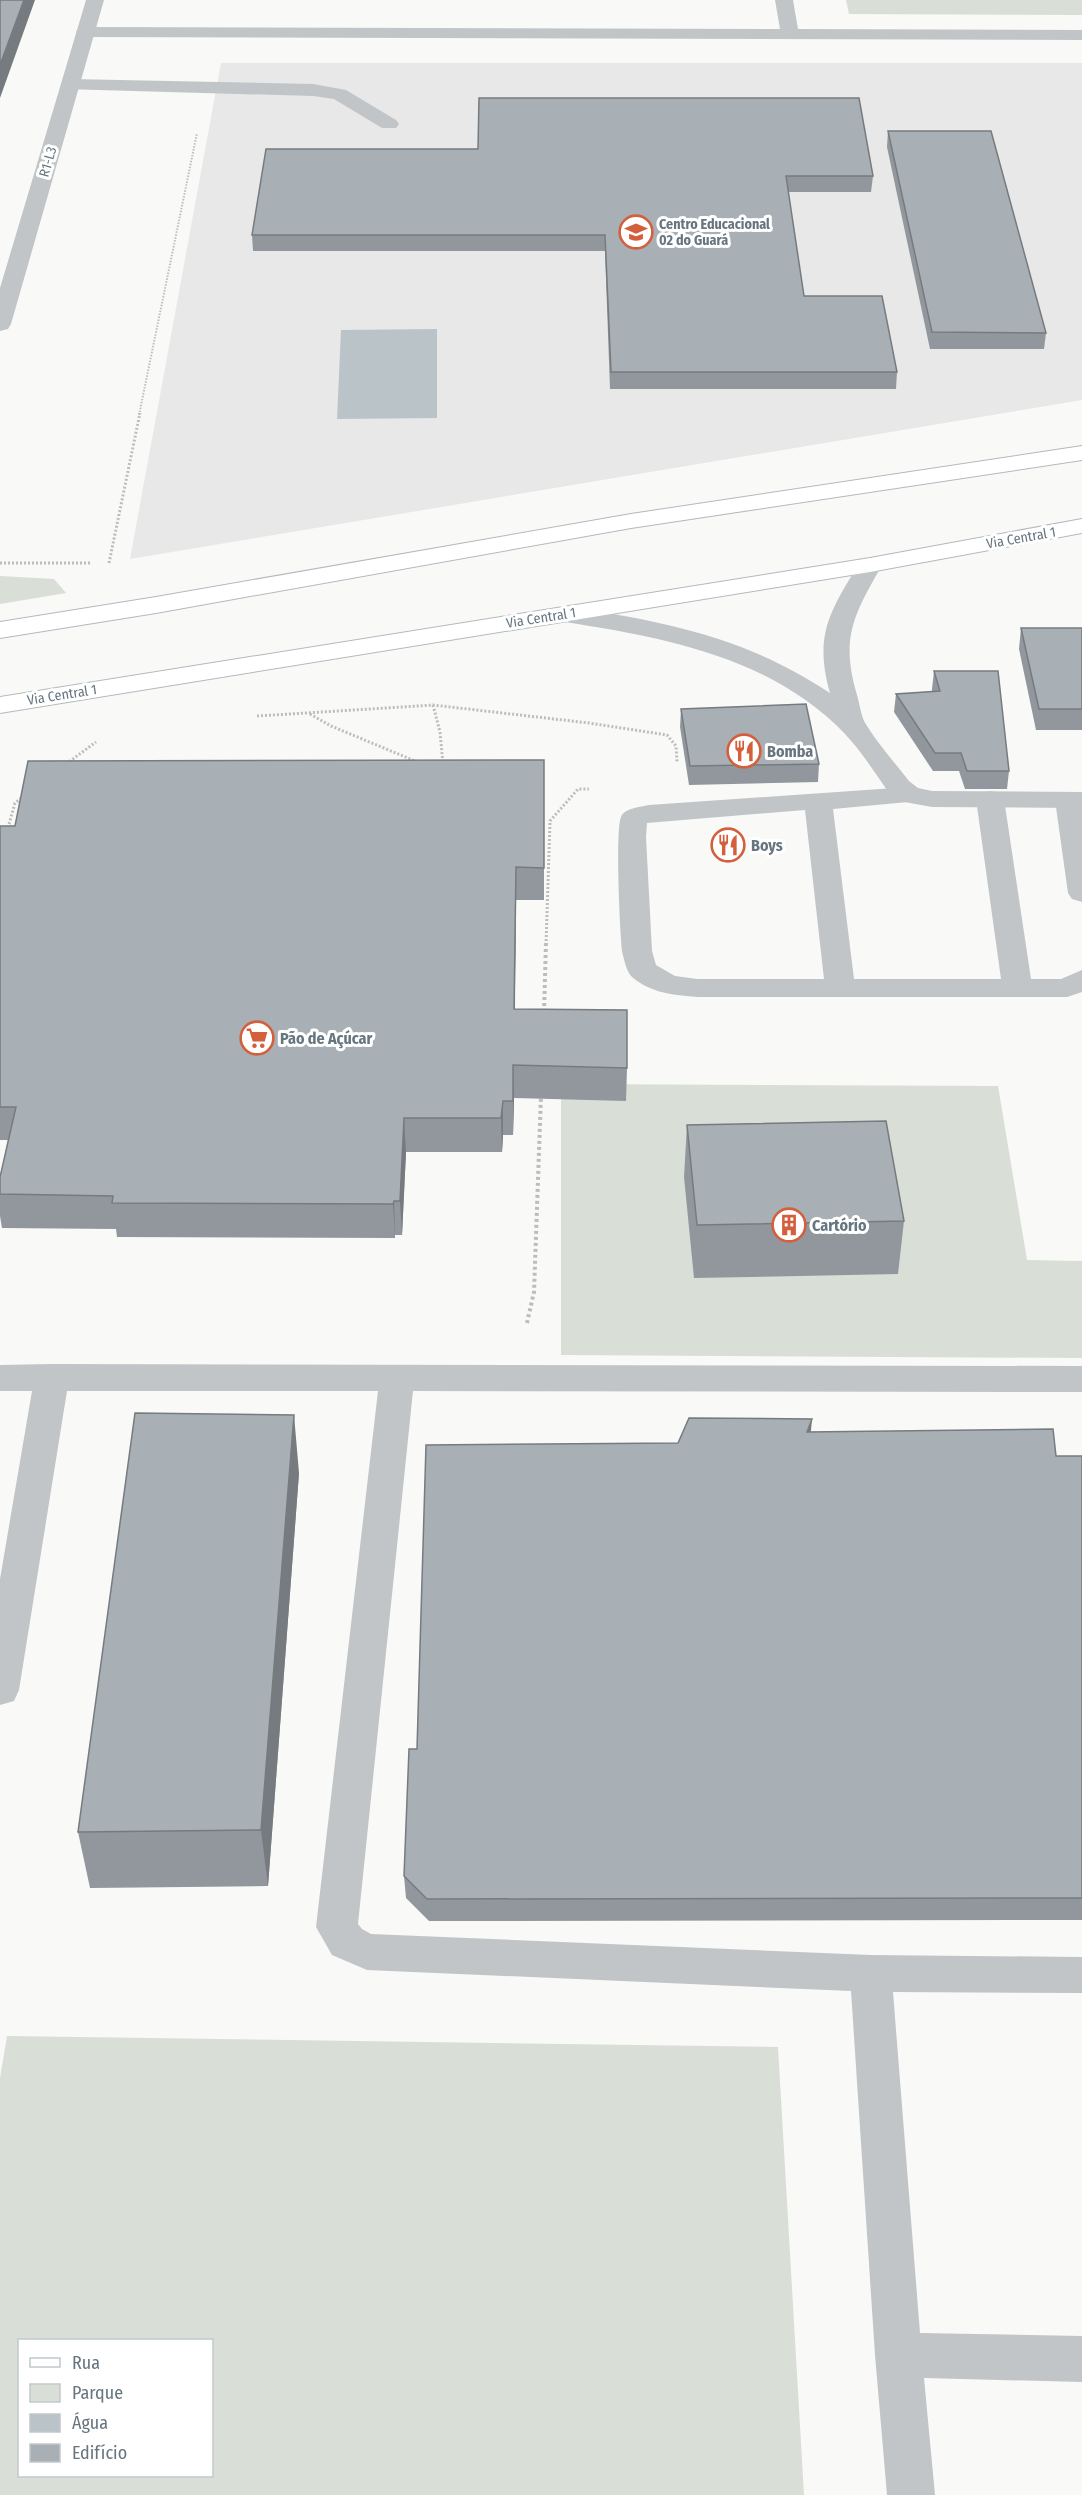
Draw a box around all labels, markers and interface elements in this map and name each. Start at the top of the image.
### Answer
street label: R1-L3 [36,145,60,179]
school or university icon: Centro Educacional 02 do Guará [618,214,654,250]
place label: Centro Educacional 02 do Guará [659,216,770,249]
street label: Via Central 1 [985,524,1057,552]
street label: Via Central 1 [505,604,577,632]
street label: Via Central 1 [26,681,98,709]
restaurant icon: Bomba [726,733,762,769]
place label: Bomba [767,742,813,761]
restaurant icon: Boys [710,827,746,863]
place label: Boys [751,836,783,855]
supermarket icon: Pão de Açúcar [239,1020,275,1056]
place label: Pão de Açúcar [280,1029,373,1049]
building icon: Cartório [771,1207,807,1243]
place label: Cartório [812,1216,867,1235]
legend [18,2339,213,2477]
text: Rua [72,2352,100,2374]
text: Parque [72,2382,123,2404]
text: Água [72,2411,108,2434]
text: Edifício [72,2442,127,2464]

